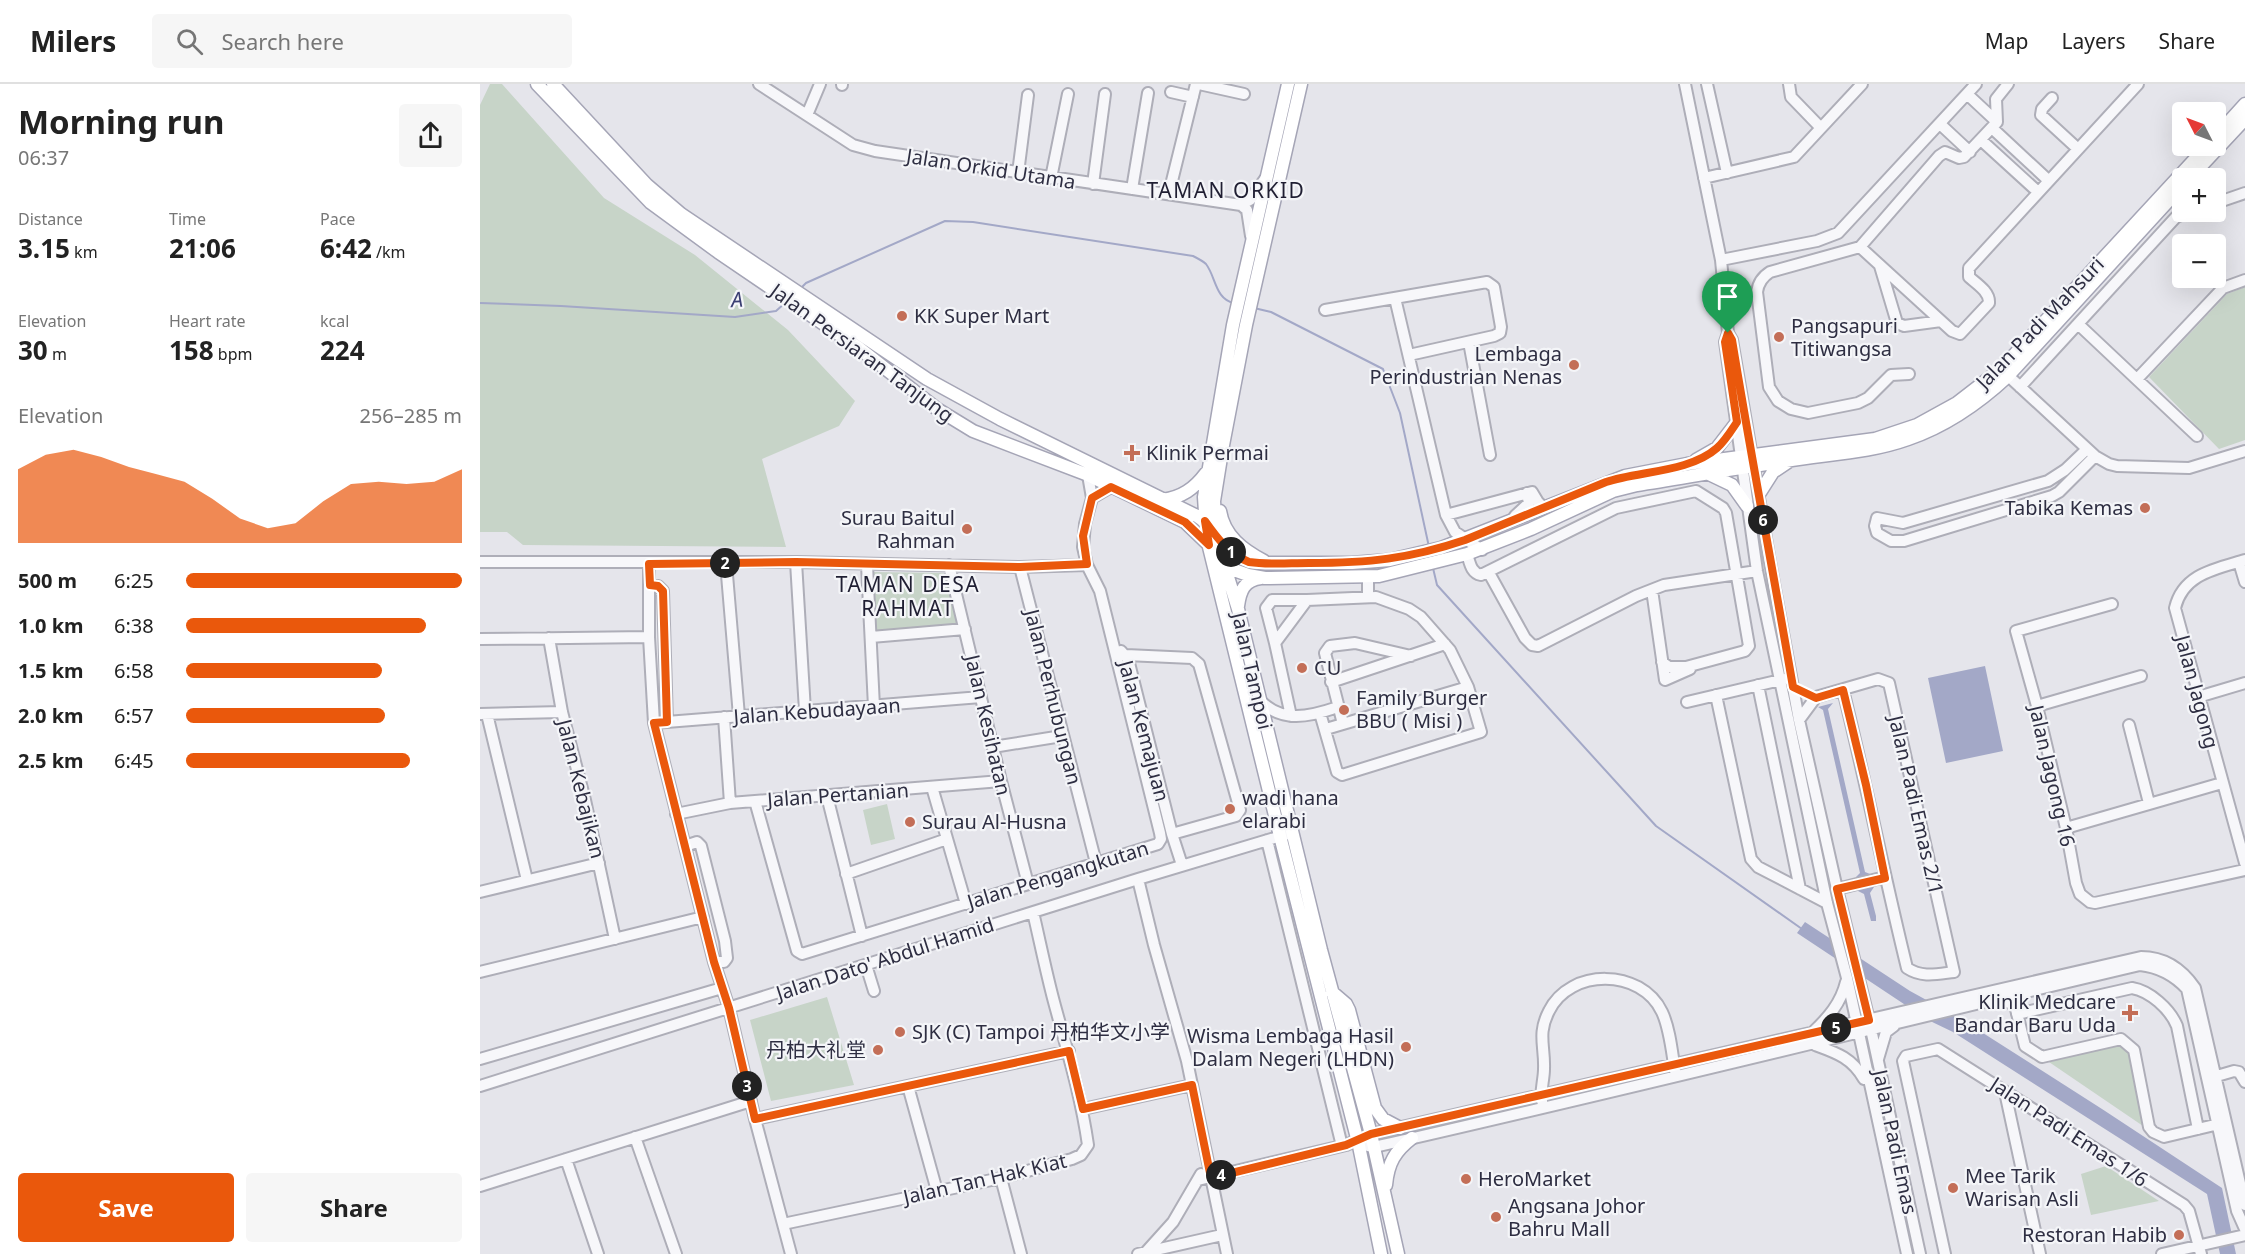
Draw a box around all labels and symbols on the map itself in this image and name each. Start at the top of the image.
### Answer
north arrow [2172,102,2226,156]
street label: Jalan Orkid Utama [903,141,1078,195]
district label: TAMAN ORKID [1147,176,1305,204]
street label: Jalan Padi Mahsuri [1968,251,2110,396]
pin [1702,271,1753,333]
street label: Jalan Persiaran Tanjung [764,276,959,428]
water label: A [728,285,744,313]
place label: KK Super Mart [914,302,1049,329]
marker: KK Super Mart [895,309,909,323]
place label: Pangsapuri Titiwangsa [1791,312,1898,362]
marker: Pangsapuri Titiwangsa [1772,330,1786,344]
place label: Lembaga Perindustrian Nenas [1370,340,1562,390]
marker: Lembaga Perindustrian Nenas [1567,358,1581,372]
place label: Klinik Permai [1146,439,1269,466]
marker: Klinik Permai [1123,444,1141,462]
place label: Tabika Kemas [2005,494,2133,521]
marker: Tabika Kemas [2138,501,2152,515]
place label: Surau Baitul Rahman [841,504,955,554]
pin: 6 [1748,505,1778,535]
marker: Surau Baitul Rahman [960,522,974,536]
pin: 1 [1216,537,1246,567]
pin: 2 [710,548,740,578]
district label: TAMAN DESA RAHMAT [836,570,980,622]
street label: Jalan Perhubungan [1018,604,1088,787]
street label: Jalan Tampoi [1225,608,1279,732]
street label: Jalan Jagong [2169,630,2226,752]
street label: Jalan Kesihatan [959,650,1018,798]
place label: CU [1314,654,1341,681]
street label: Jalan Kemajuan [1112,655,1176,805]
marker: CU [1295,661,1309,675]
place label: Family Burger BBU ( Misi ) [1356,684,1487,734]
street label: Jalan Kebudayaan [730,691,901,730]
street label: Jalan Jagong 16 [2023,701,2082,849]
marker: Family Burger BBU ( Misi ) [1337,703,1351,717]
street label: Jalan Padi Emas 2/1 [1882,711,1950,897]
street label: Jalan Kebajikan [551,715,612,861]
street label: Jalan Pertanian [764,776,910,813]
place label: wadi hana elarabi [1242,784,1339,834]
marker: wadi hana elarabi [1223,802,1237,816]
place label: Surau Al-Husna [922,808,1067,835]
marker: Surau Al-Husna [903,815,917,829]
street label: Jalan Pengangkutan [962,834,1152,916]
street label: Jalan Dato' Abdul Hamid [771,911,997,1007]
place label: Klinik Medcare Bandar Baru Uda [1954,988,2116,1038]
marker: Klinik Medcare Bandar Baru Uda [2121,1004,2139,1022]
pin: 5 [1821,1013,1851,1043]
place label: SJK (C) Tampoi 丹柏华文小学 [912,1018,1170,1045]
place label: Wisma Lembaga Hasil Dalam Negeri (LHDN) [1187,1022,1394,1072]
marker: SJK (C) Tampoi 丹柏华文小学 [893,1025,907,1039]
place label: 丹柏大礼堂 [766,1036,866,1063]
marker: Wisma Lembaga Hasil Dalam Negeri (LHDN) [1399,1040,1413,1054]
marker: 丹柏大礼堂 [871,1043,885,1057]
street label: Jalan Padi Emas [1867,1065,1924,1217]
street label: Jalan Padi Emas 1/6 [1984,1069,2153,1193]
pin: 3 [732,1071,762,1101]
street label: Jalan Tan Hak Kiat [899,1147,1069,1211]
pin: 4 [1206,1160,1236,1190]
place label: Mee Tarik Warisan Asli [1965,1162,2079,1212]
place label: HeroMarket [1478,1165,1591,1192]
marker: HeroMarket [1459,1172,1473,1186]
marker: Mee Tarik Warisan Asli [1946,1181,1960,1195]
place label: Angsana Johor Bahru Mall [1508,1192,1645,1242]
marker: Angsana Johor Bahru Mall [1489,1210,1503,1224]
place label: Restoran Habib [2022,1221,2167,1248]
marker: Restoran Habib [2172,1228,2186,1242]

